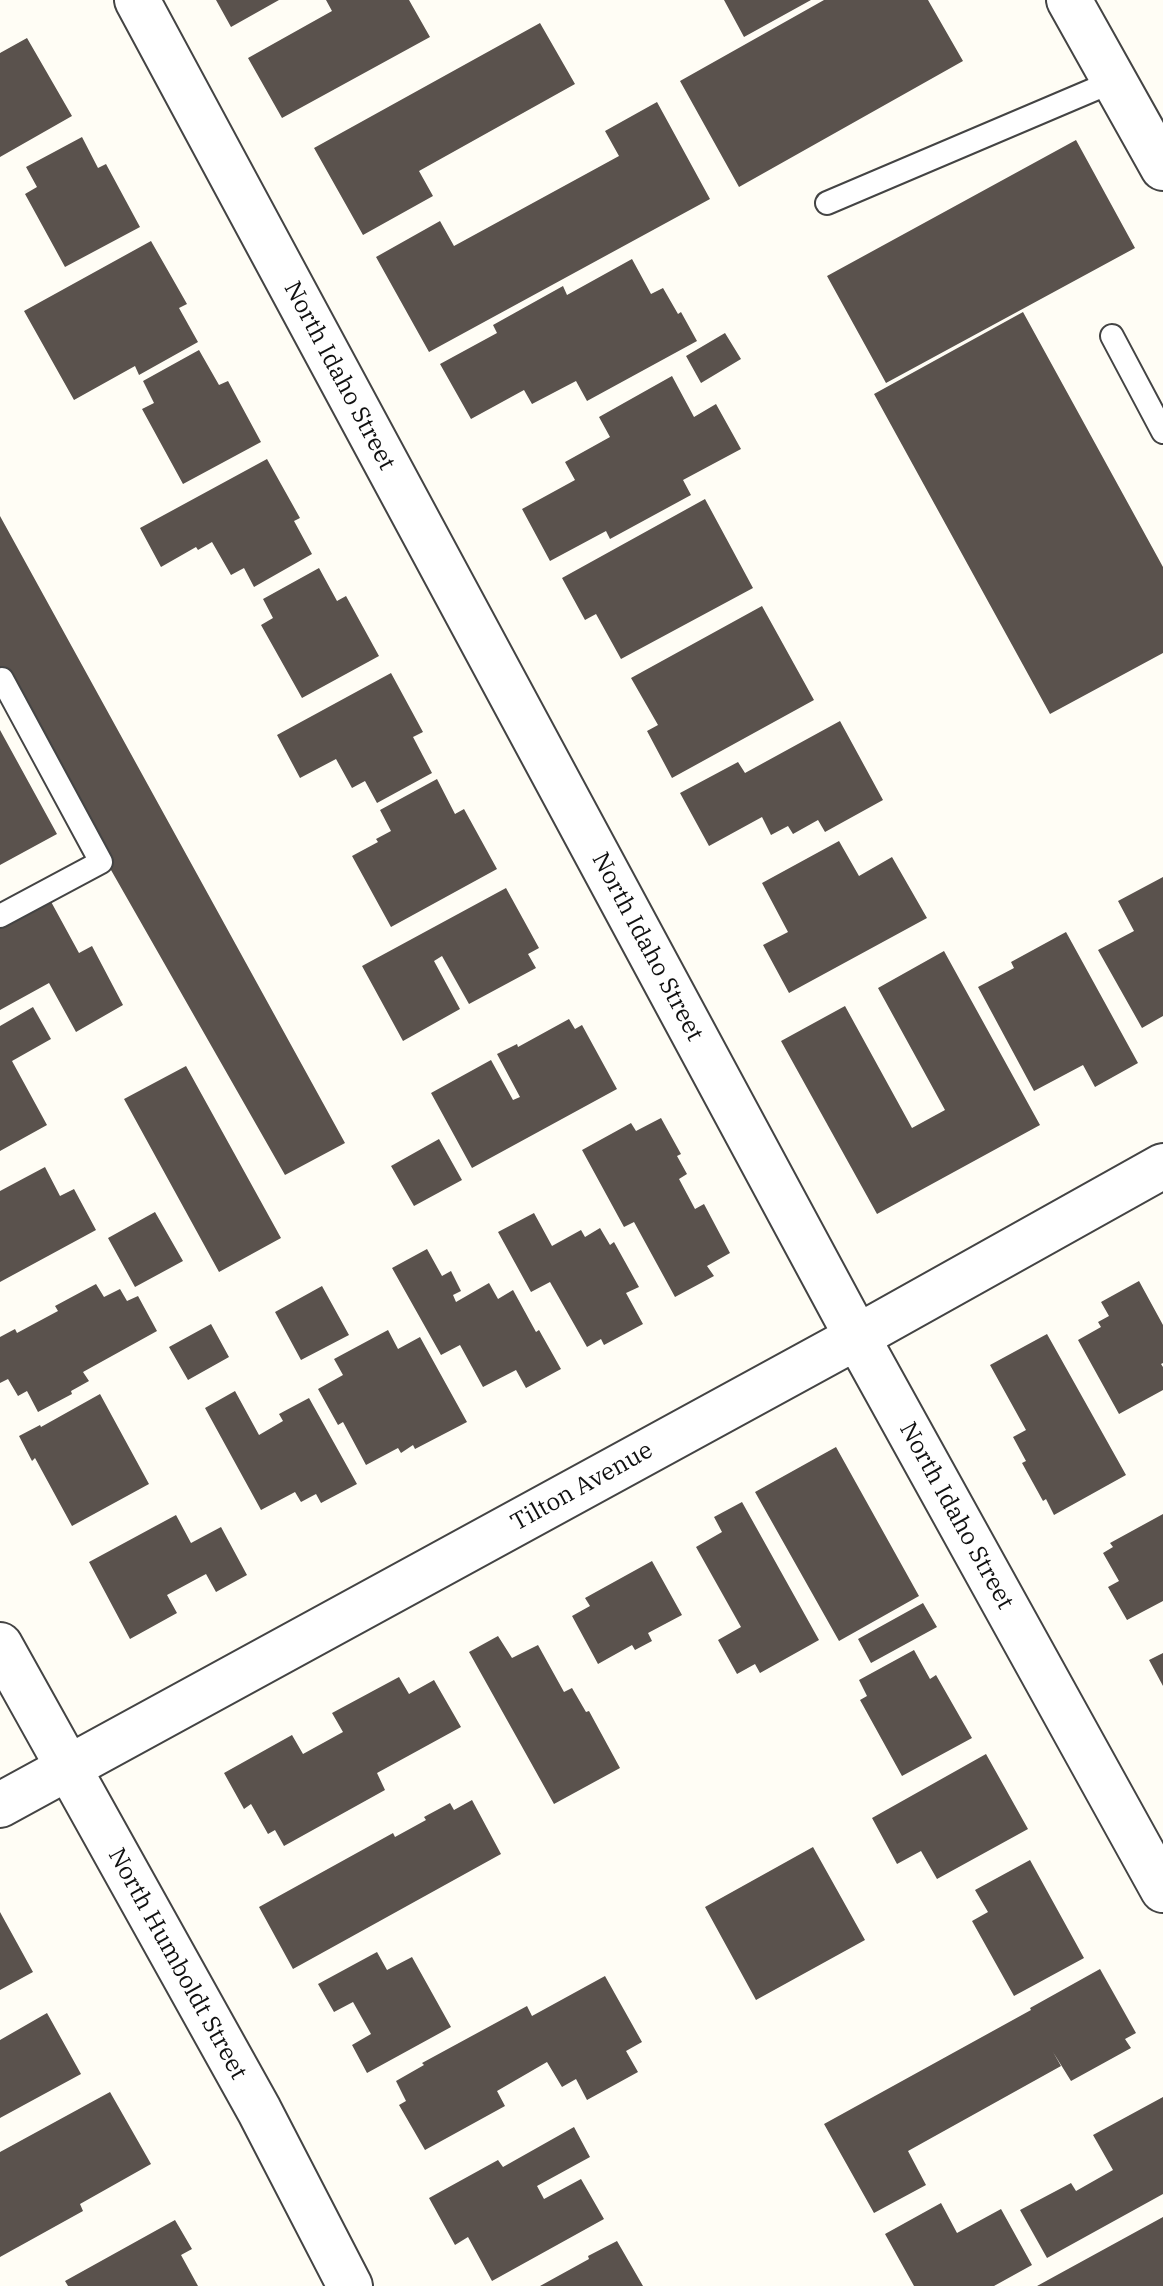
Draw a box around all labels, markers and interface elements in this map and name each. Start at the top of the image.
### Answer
street label: North Idaho Street [277,277,401,475]
street label: North Idaho Street [585,848,709,1046]
street label: North Idaho Street [893,1417,1019,1615]
street label: Tilton Avenue [506,1436,658,1538]
street label: North Humboldt Street [101,1843,253,2085]

